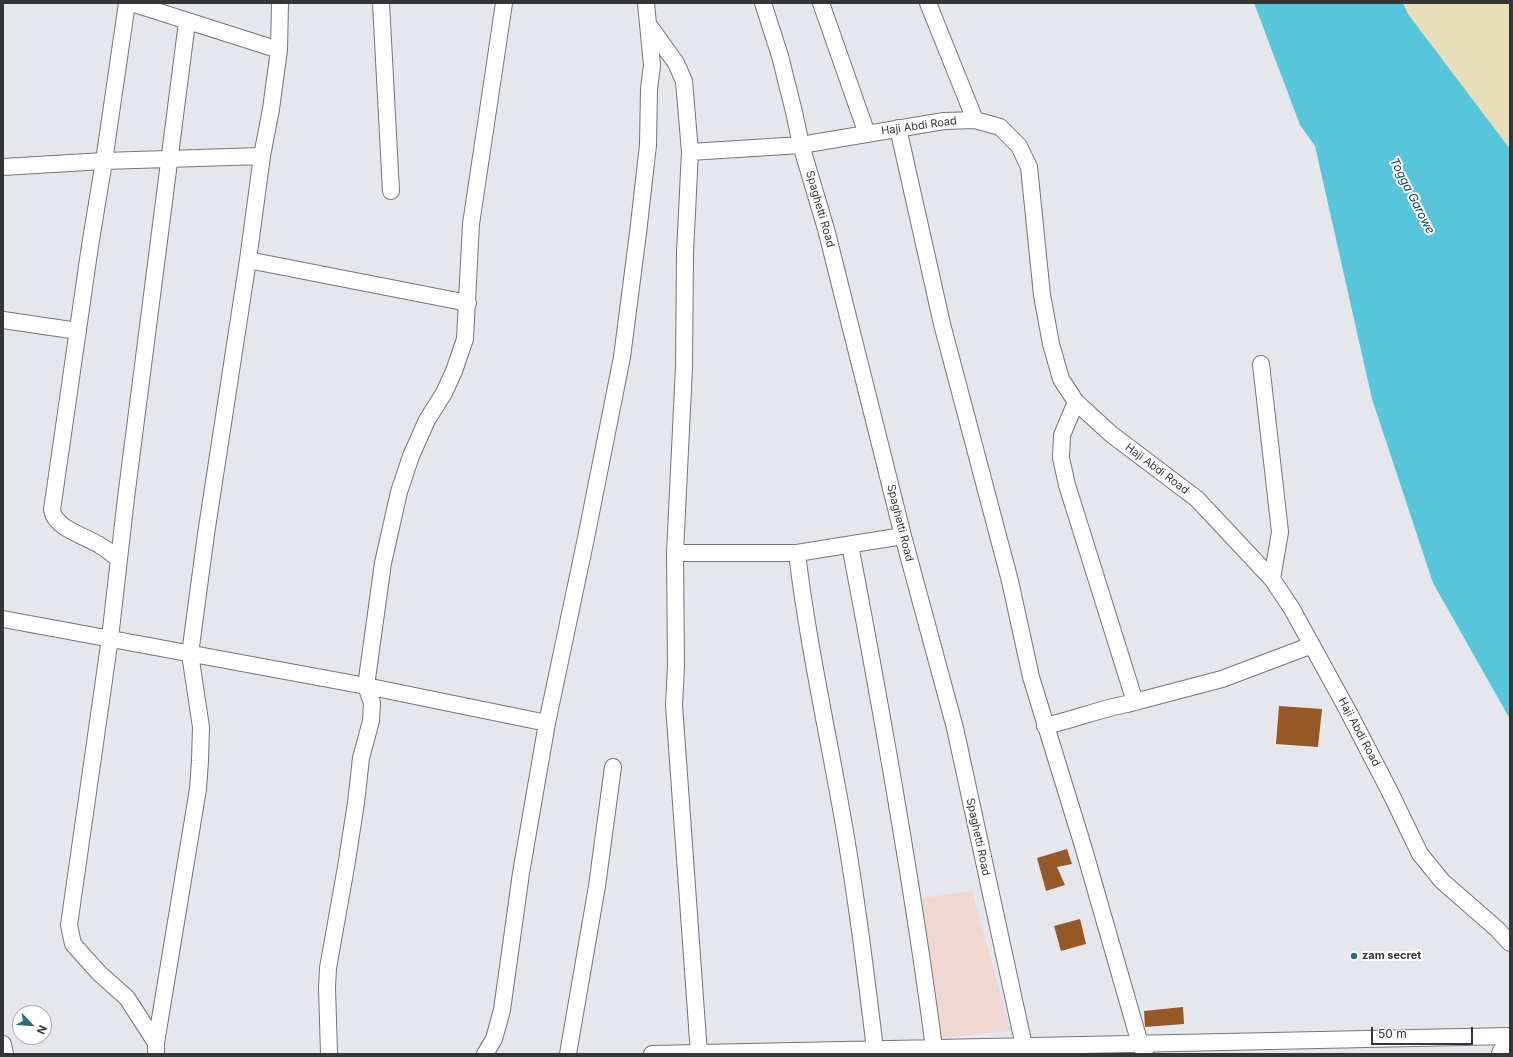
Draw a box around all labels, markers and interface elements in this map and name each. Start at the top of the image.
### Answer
street label: Haji Abdi Road [880,114,958,138]
water label: Togga Garowe [1387,155,1437,237]
street label: Spaghetti Road [803,169,837,249]
street label: Haji Abdi Road [1123,441,1191,497]
street label: Spaghetti Road [884,483,916,563]
street label: Haji Abdi Road [1335,695,1383,769]
street label: Spaghetti Road [963,797,993,877]
place label: zam secret [1362,949,1421,963]
marker: zam secret [1349,951,1359,961]
north arrow [12,1005,52,1045]
scale bar [1373,1019,1475,1045]
text: N [34,1023,50,1036]
text: 50 m [1378,1026,1407,1041]

